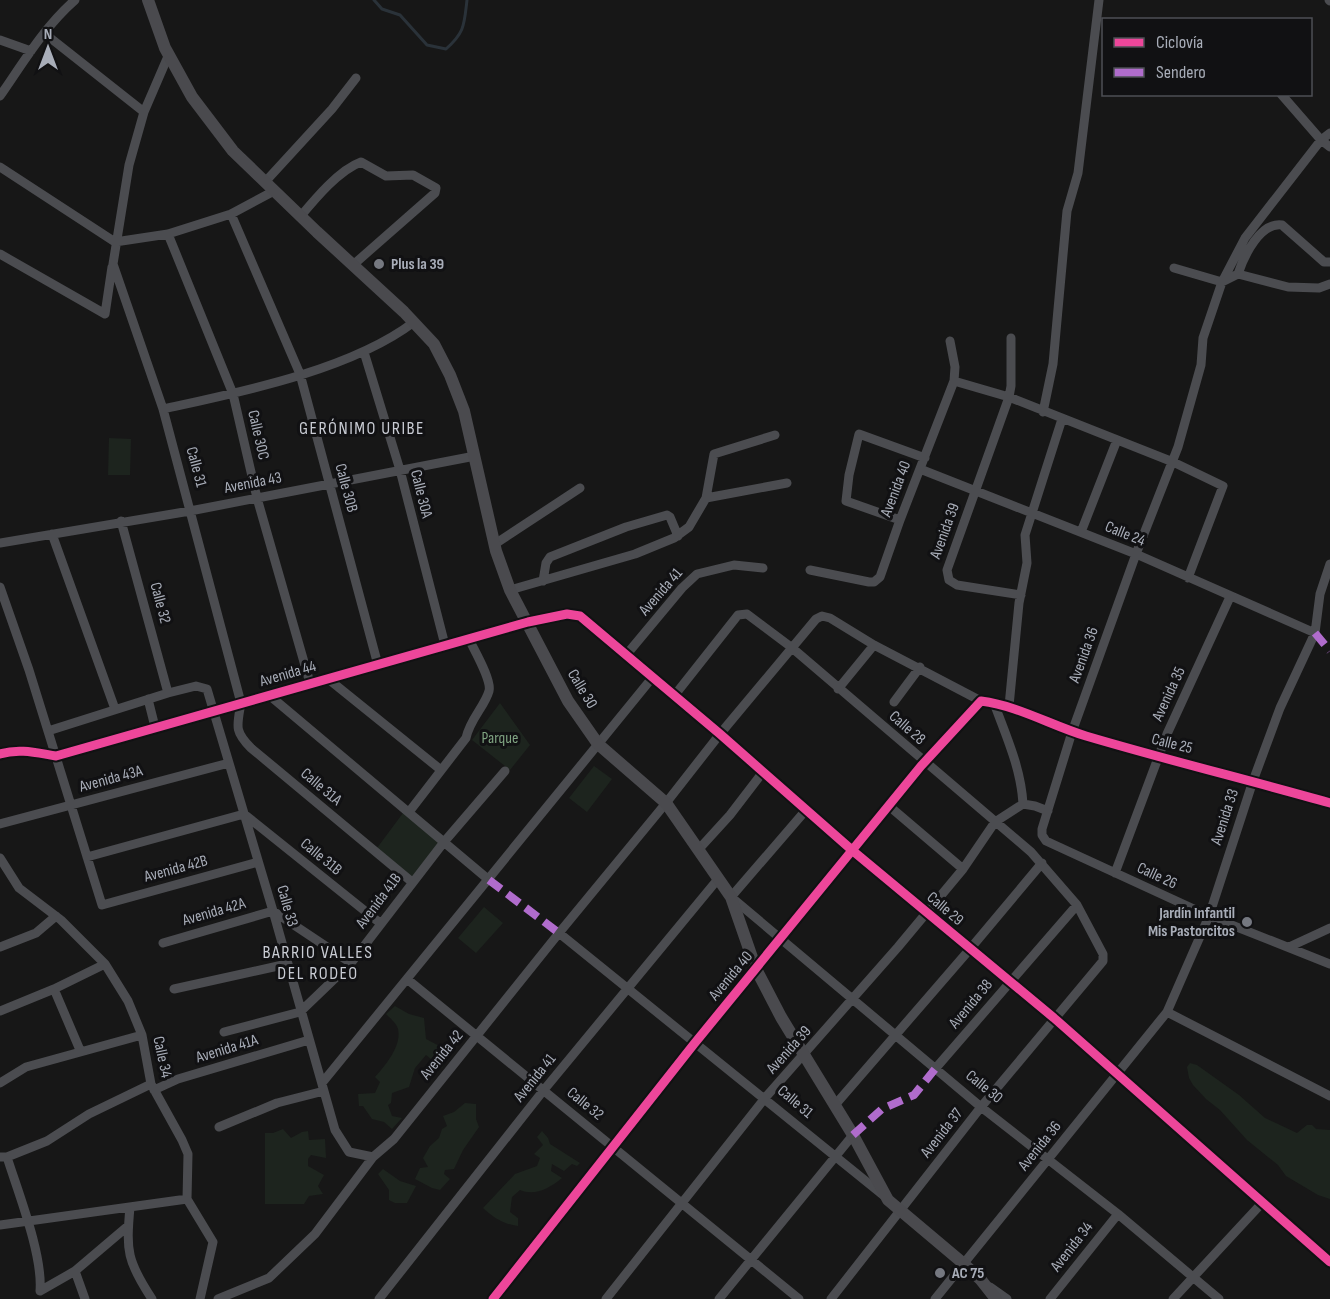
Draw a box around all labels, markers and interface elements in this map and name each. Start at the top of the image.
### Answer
north arrow [18,18,78,78]
legend [1102,18,1312,96]
text: N [44,25,52,44]
text: Ciclovía [1156,32,1203,53]
text: Sendero [1156,62,1206,83]
place label: Plus la 39 [391,255,444,274]
marker: Plus la 39 [372,257,386,271]
street label: Calle 30C [243,408,273,462]
district label: GERÓNIMO URIBE [299,418,425,439]
street label: Calle 31 [182,445,211,490]
street label: Avenida 40 [876,458,915,520]
street label: Calle 30B [330,462,362,514]
street label: Avenida 43 [222,468,283,498]
street label: Calle 30A [406,468,436,520]
street label: Avenida 39 [926,500,964,563]
street label: Calle 24 [1102,517,1148,551]
street label: Avenida 41 [635,564,687,620]
street label: Calle 32 [145,580,175,626]
street label: Avenida 36 [1065,624,1103,686]
street label: Avenida 44 [257,657,319,691]
street label: Avenida 35 [1148,664,1190,725]
street label: Calle 30 [563,666,601,712]
street label: Calle 28 [885,707,929,749]
park label: Parque [482,729,518,748]
street label: Calle 25 [1150,730,1194,758]
street label: Avenida 43A [76,761,145,797]
street label: Calle 31A [297,764,346,810]
street label: Avenida 33 [1207,787,1243,848]
street label: Calle 31B [296,834,346,880]
street label: Avenida 42B [141,851,210,887]
street label: Calle 26 [1134,858,1180,894]
street label: Avenida 41B [352,870,406,933]
street label: Calle 33 [272,883,302,929]
street label: Calle 29 [923,888,967,930]
street label: Avenida 42A [179,894,248,930]
place label: Jardín Infantil Mis Pastorcitos [1148,904,1235,941]
marker: Jardín Infantil Mis Pastorcitos [1240,915,1254,929]
district label: BARRIO VALLES DEL RODEO [263,942,373,984]
street label: Avenida 40 [704,948,757,1005]
street label: Avenida 38 [944,976,997,1033]
street label: Avenida 39 [762,1022,816,1079]
street label: Avenida 42 [416,1027,468,1084]
street label: Avenida 41A [193,1031,260,1068]
street label: Calle 34 [148,1034,176,1080]
street label: Avenida 41 [509,1050,560,1107]
street label: Calle 30 [962,1066,1006,1108]
street label: Calle 31 [773,1082,817,1123]
street label: Calle 32 [563,1083,607,1125]
street label: Avenida 37 [916,1104,968,1162]
street label: Avenida 36 [1014,1117,1066,1175]
street label: Avenida 34 [1046,1218,1097,1276]
place label: AC 75 [951,1264,984,1283]
marker: AC 75 [933,1266,947,1280]

